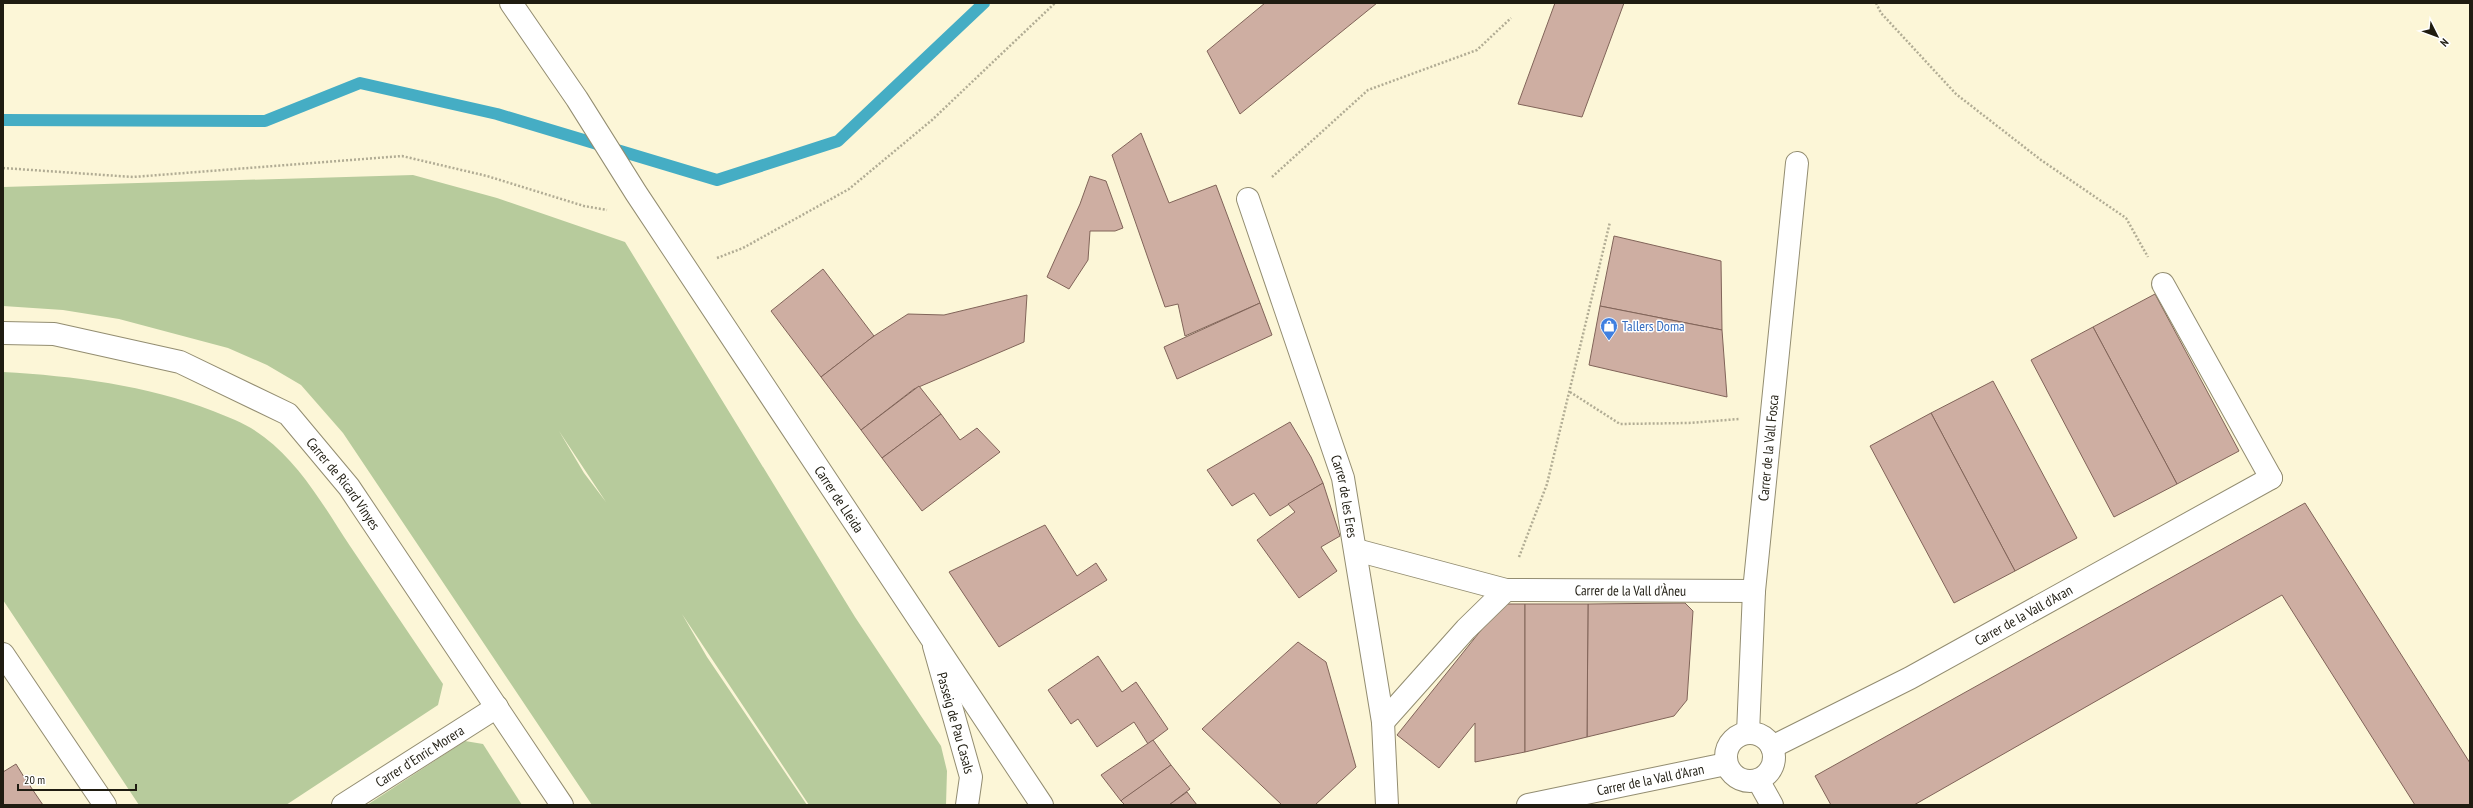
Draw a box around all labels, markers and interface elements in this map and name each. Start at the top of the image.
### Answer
north arrow [2417,16,2457,56]
text: N [2437,36,2452,50]
shop icon: Tallers Doma [1599,316,1619,341]
place label: Tallers Doma [1622,317,1685,335]
street label: Carrer de la Vall Fosca [1754,394,1783,502]
street label: Carrer de Ricard Vinyes [302,434,384,533]
street label: Carrer de les Eres [1327,453,1362,539]
street label: Carrer de Lleida [811,462,868,536]
street label: Carrer de la Vall d'Àneu [1575,581,1686,600]
street label: Carrer de la Vall d'Aran [1971,581,2075,649]
street label: Passeig de Pau Casals [933,670,979,776]
street label: Carrer d'Enric Morera [372,721,467,791]
street label: Carrer de la Vall d'Aran [1595,760,1706,800]
scale bar [18,766,136,792]
text: 20 m [24,772,45,787]

